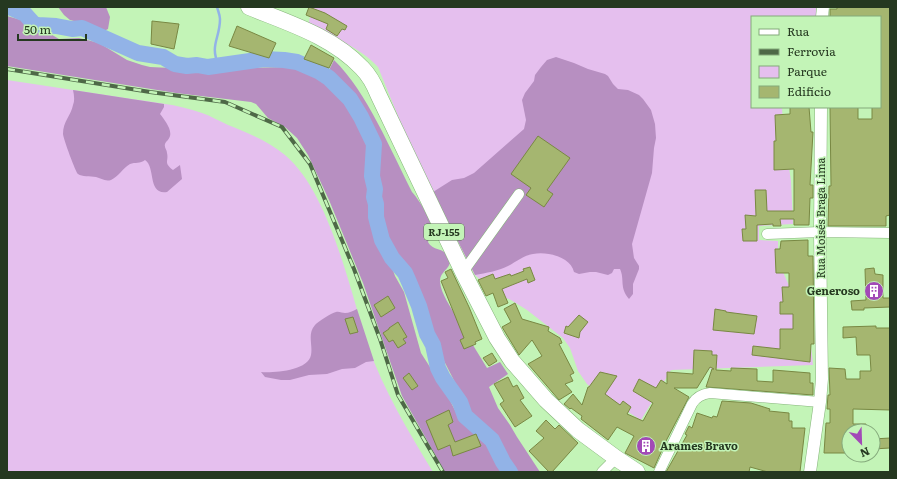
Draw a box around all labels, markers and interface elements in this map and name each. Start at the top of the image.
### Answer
scale bar [18,16,86,42]
legend [751,16,881,108]
text: 50 m [24,20,51,38]
text: Rua [787,22,810,40]
text: Ferrovia [787,42,836,60]
text: Parque [787,62,827,80]
text: Edifício [787,82,831,100]
street label: Rua Moisés Braga Lima [812,157,828,279]
road number: RJ-155 [424,224,464,240]
building icon: Generoso [863,280,885,302]
place label: Generoso [807,282,860,298]
north arrow [841,423,881,463]
building icon: Arames Bravo [635,435,657,457]
place label: Arames Bravo [660,437,738,453]
text: N [858,444,873,462]

